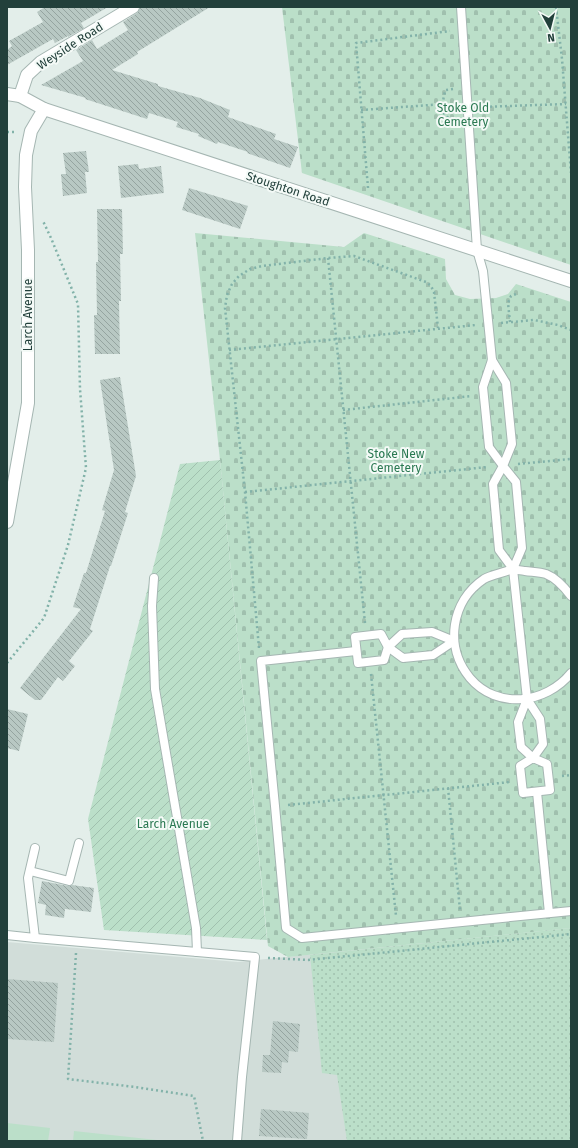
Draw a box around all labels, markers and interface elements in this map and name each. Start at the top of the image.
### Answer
north arrow [530,8,570,48]
street label: Weyside Road [34,20,106,72]
text: N [547,31,556,44]
park label: Stoke Old Cemetery [437,101,489,129]
street label: Stoughton Road [244,169,332,209]
street label: Larch Avenue [21,279,35,351]
park label: Stoke New Cemetery [368,447,425,475]
park label: Larch Avenue [137,817,209,831]

